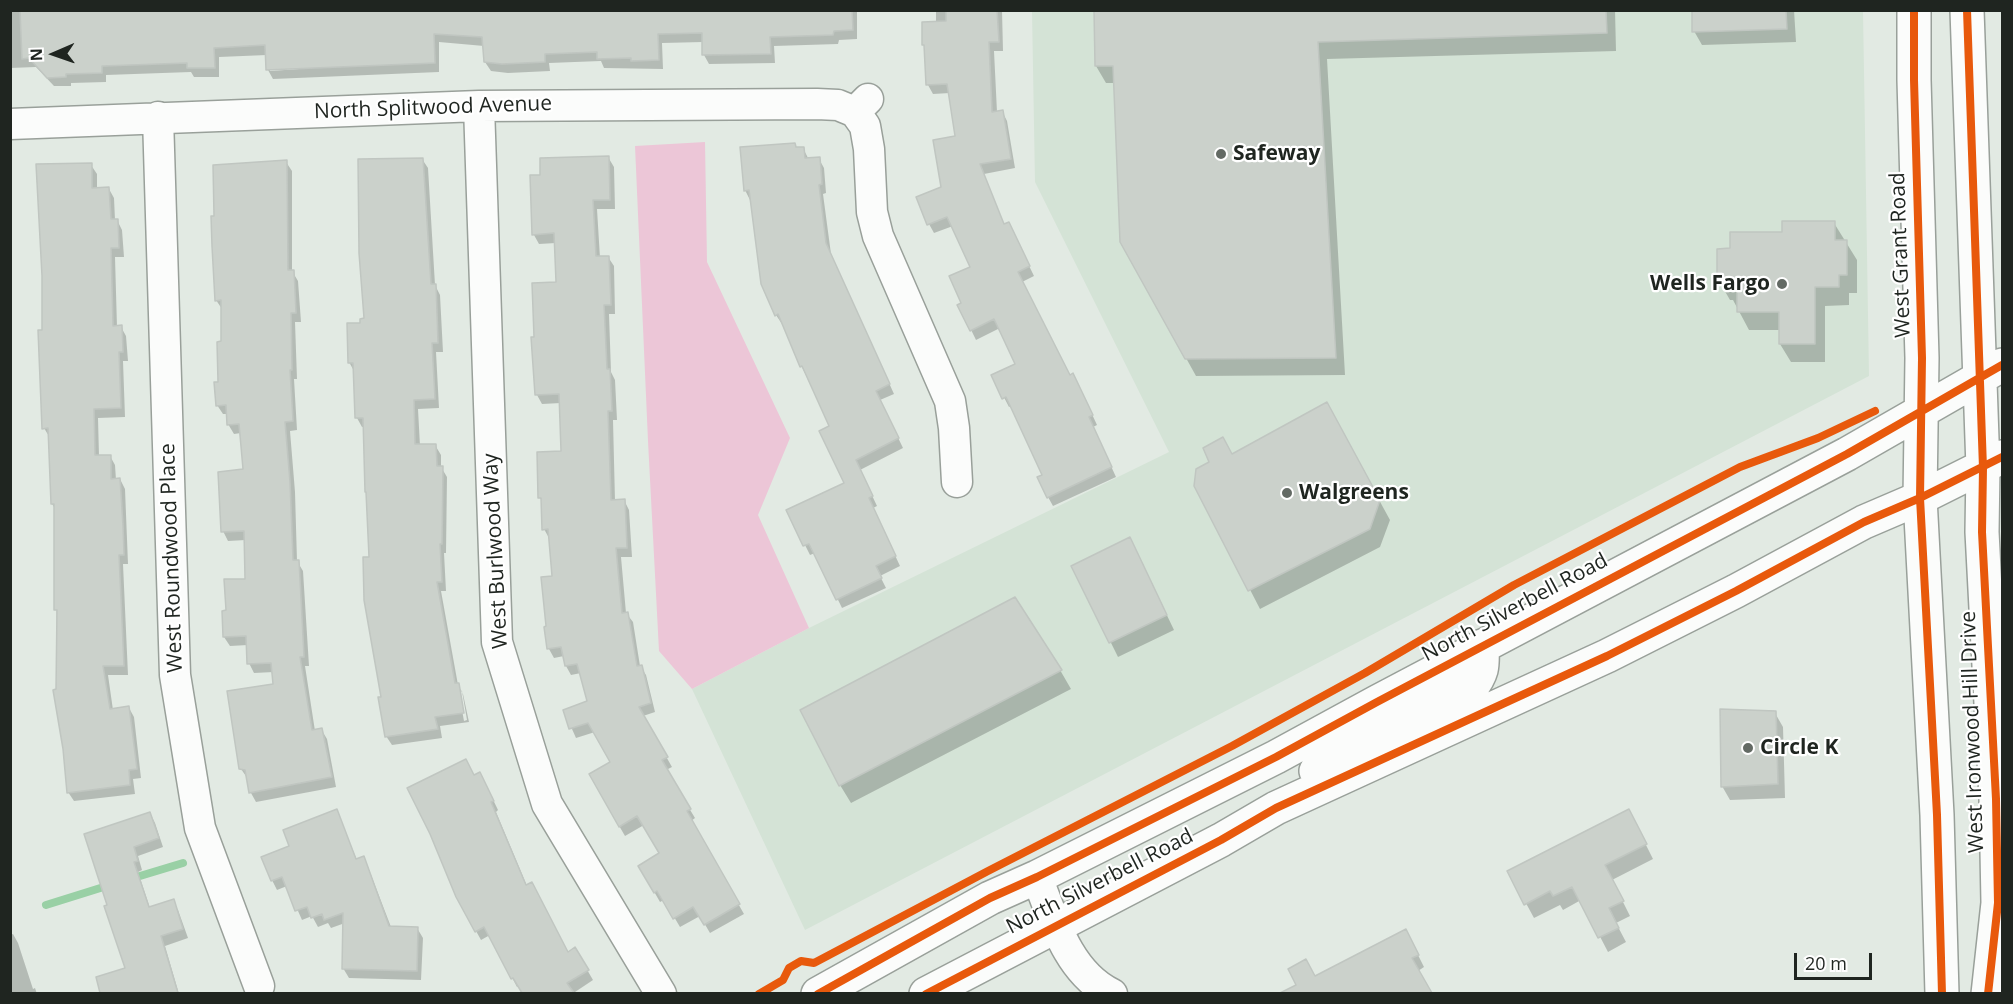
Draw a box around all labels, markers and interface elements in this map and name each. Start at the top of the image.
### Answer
north arrow [24,24,84,84]
text: N [25,48,47,62]
street label: North Splitwood Avenue [314,91,552,125]
place label: Safeway [1233,141,1320,167]
marker: Safeway [1214,147,1228,161]
street label: West Grant Road [1886,172,1916,338]
place label: Wells Fargo [1650,271,1770,297]
marker: Wells Fargo [1775,277,1789,291]
street label: West Roundwood Place [155,443,189,673]
street label: West Burlwood Way [478,453,514,649]
place label: Walgreens [1299,480,1409,506]
marker: Walgreens [1280,486,1294,500]
street label: North Silverbell Road [1418,548,1612,668]
street label: West Ironwood Hill Drive [1956,611,1990,853]
place label: Circle K [1760,735,1838,761]
marker: Circle K [1741,741,1755,755]
street label: North Silverbell Road [1002,824,1198,940]
scale bar [1797,941,1875,979]
text: 20 m [1805,951,1847,975]

